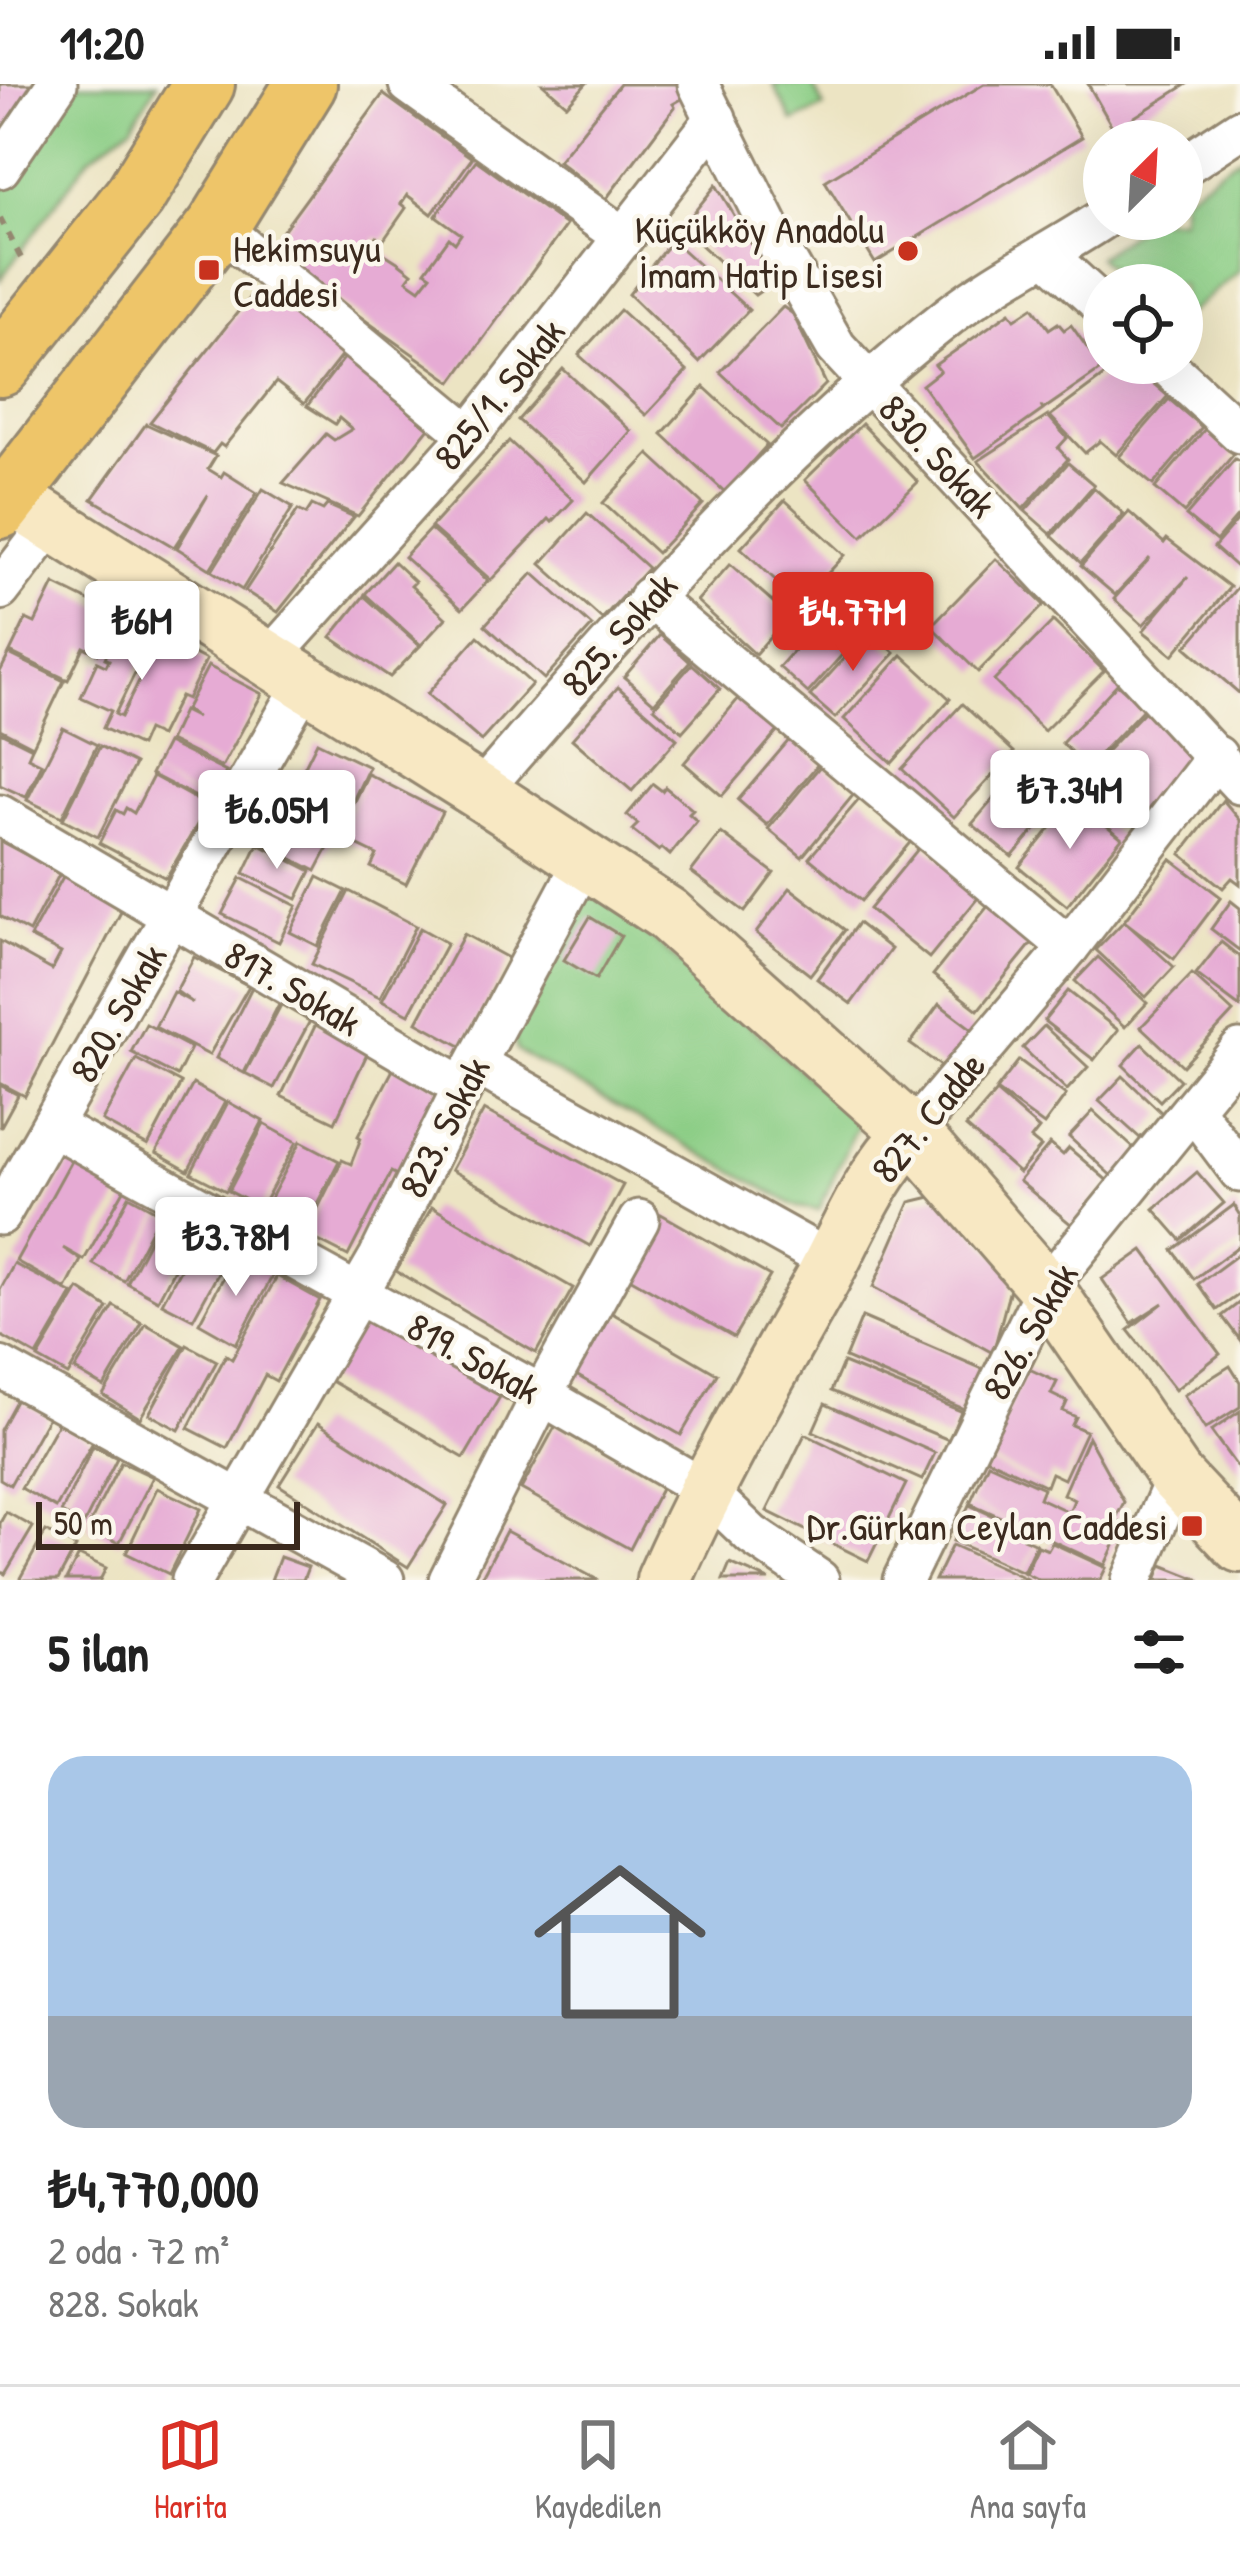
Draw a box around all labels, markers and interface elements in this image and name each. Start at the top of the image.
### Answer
text: 11:20 [60,12,144,73]
north arrow [1083,120,1203,240]
map controls [1083,120,1203,384]
place label: Küçükköy Anadolu İmam Hatip Lisesi [635,202,884,300]
place label: Hekimsuyu Caddesi [233,221,381,319]
marker: Küçükköy Anadolu İmam Hatip Lisesi [895,238,921,264]
marker: Hekimsuyu Caddesi [196,257,222,283]
button: locate [1083,264,1203,384]
street label: 825/1. Sokak [421,307,576,481]
street label: 830. Sokak [868,383,1009,529]
street label: 825. Sokak [549,560,689,707]
pin: ₺4.77M [755,572,951,674]
pin: ₺6M [84,581,200,683]
text: ₺4.77M [799,584,907,637]
text: ₺6M [111,593,173,646]
pin: ₺7.34M [972,750,1168,852]
text: ₺7.34M [1017,762,1123,815]
pin: ₺6.05M [179,770,375,872]
text: ₺6.05M [225,782,329,835]
street label: 817. Sokak [216,927,371,1048]
street label: 820. Sokak [57,934,178,1091]
street label: 827. Cadde [858,1040,997,1193]
street label: 823. Sokak [386,1047,501,1206]
pin: ₺3.78M [138,1197,334,1299]
text: ₺3.78M [182,1209,290,1262]
street label: 826. Sokak [969,1253,1090,1409]
street label: 819. Sokak [398,1299,550,1416]
scale bar [36,1496,300,1549]
place label: Dr.Gürkan Ceylan Caddesi [807,1499,1168,1552]
text: 50 m [54,1501,113,1545]
marker: Dr.Gürkan Ceylan Caddesi [1179,1513,1205,1539]
text: 5 ilan [48,1618,149,1687]
icon: filters [1126,1619,1192,1685]
icon: home [512,1834,728,2050]
text: ₺4,770,000 [48,2154,259,2223]
text: 2 oda · 72 m² [48,2223,229,2276]
text: 828. Sokak [48,2276,199,2329]
tab: Harita [154,2412,227,2528]
tab: Kaydedilen [535,2412,662,2528]
tab: Ana sayfa [970,2412,1086,2528]

